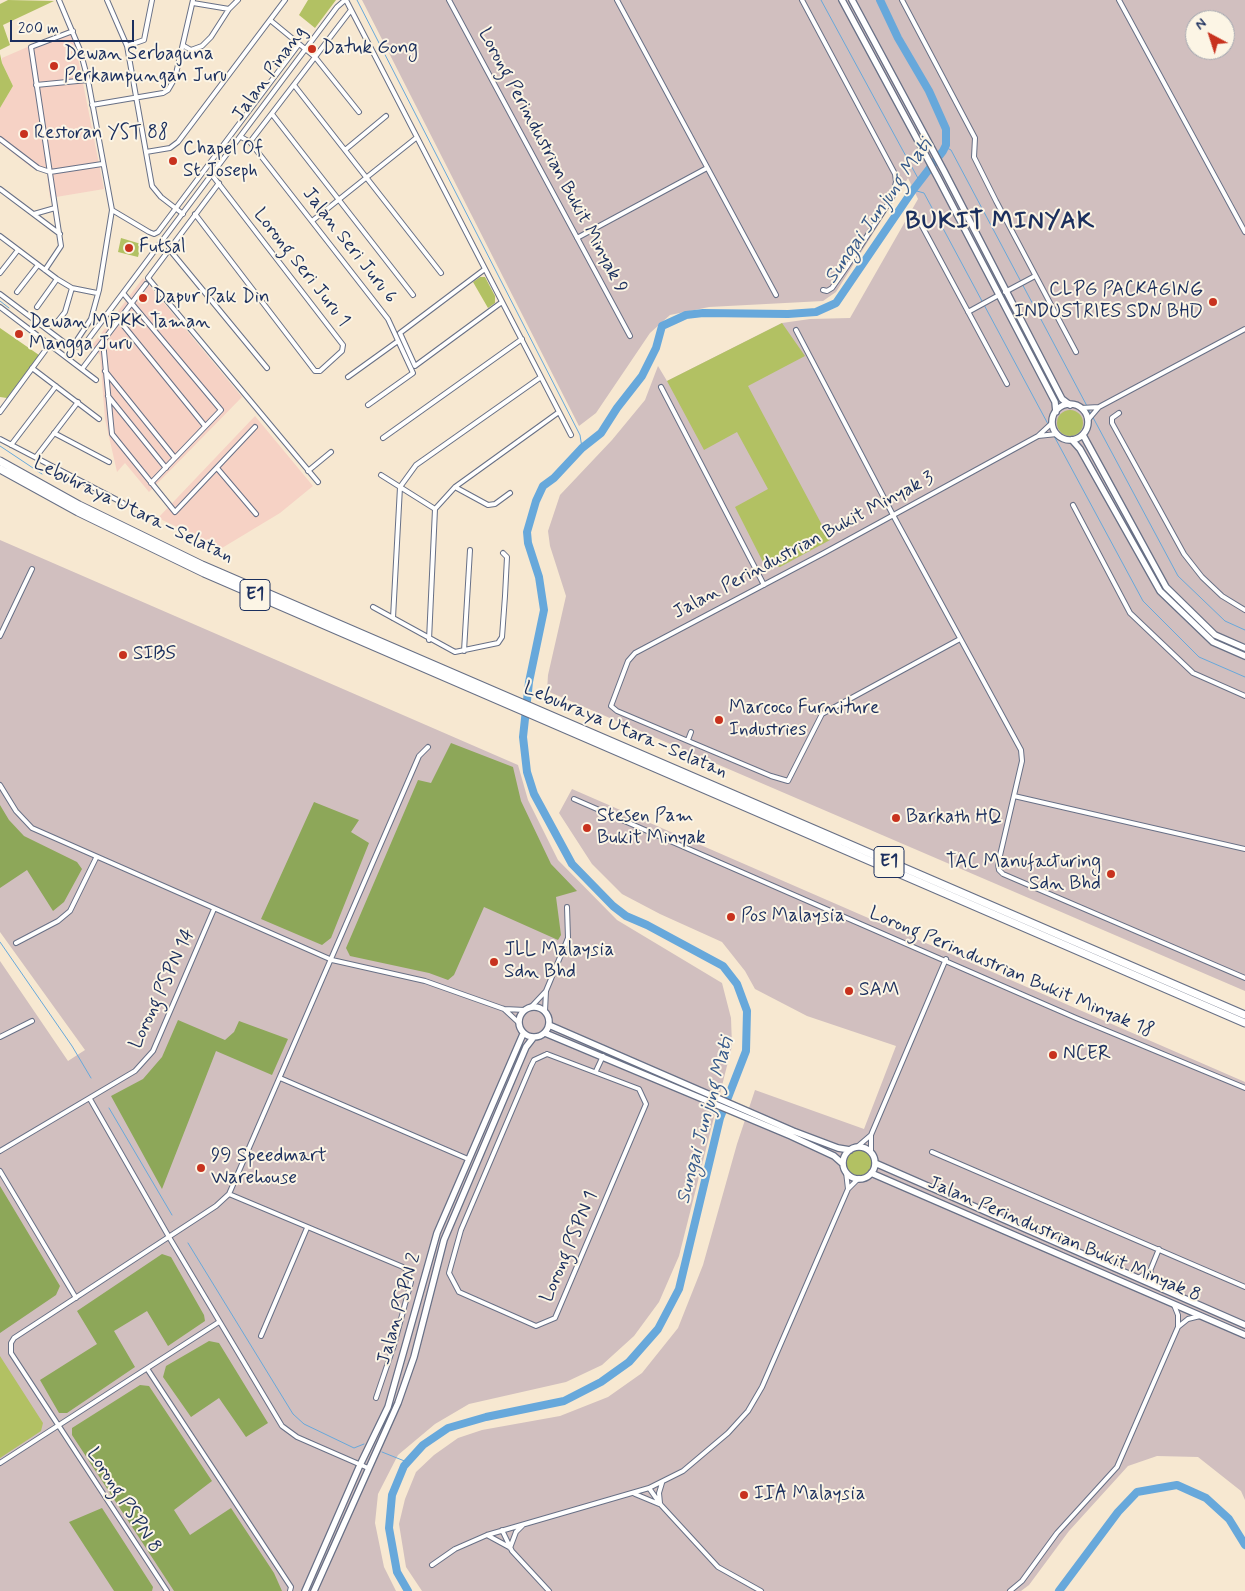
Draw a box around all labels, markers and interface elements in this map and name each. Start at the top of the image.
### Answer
scale bar [12,10,136,42]
north arrow [1185,10,1235,60]
text: N [1192,14,1210,34]
text: 200 m [18,19,59,39]
street label: Jalan Pinang [228,22,312,126]
street label: Lorong Perindustrian Bukit Minyak 9 [472,25,632,297]
place label: Datuk Gong [322,38,418,60]
marker: Datuk Gong [306,43,318,55]
place label: Dewan Serbaguna Perkampungan Juru [64,44,227,88]
marker: Dewan Serbaguna Perkampungan Juru [48,60,60,72]
place label: Restoran YST 88 [34,123,168,145]
marker: Restoran YST 88 [18,128,30,140]
water label: Sungai Junjung Mati [820,135,938,289]
place label: Chapel Of St Joseph [183,139,263,183]
marker: Chapel Of St Joseph [167,155,179,167]
street label: Jalan Seri Juru 6 [297,183,401,309]
street label: Lorong Seri Juru 1 [248,204,354,332]
district label: BUKIT MINYAK [904,209,1096,237]
place label: Futsal [139,237,186,259]
marker: Futsal [123,242,135,254]
place label: CLPG PACKAGING INDUSTRIES SDN BHD [1014,280,1203,324]
place label: Dapur Pak Din [153,287,270,309]
marker: Dapur Pak Din [137,292,149,304]
marker: CLPG PACKAGING INDUSTRIES SDN BHD [1207,296,1219,308]
place label: Dewan MPKK Taman Mangga Juru [29,312,210,356]
marker: Dewan MPKK Taman Mangga Juru [13,328,25,340]
street label: Lebuhraya Utara–Selatan [29,453,237,569]
street label: Jalan Perindustrian Bukit Minyak 3 [670,467,938,625]
road number: E1 [240,580,270,610]
place label: SIBS [133,644,176,666]
marker: SIBS [117,649,129,661]
street label: Lebuhraya Utara–Selatan [520,678,730,784]
place label: Marcoco Furniture Industries [729,698,879,742]
marker: Marcoco Furniture Industries [713,714,725,726]
place label: Stesen Pam Bukit Minyak [597,806,706,850]
place label: Barkath HQ [906,807,1003,829]
marker: Barkath HQ [890,812,902,824]
marker: Stesen Pam Bukit Minyak [581,822,593,834]
road number: E1 [874,846,904,878]
place label: TAC Manufacturing Sdn Bhd [946,852,1101,896]
marker: TAC Manufacturing Sdn Bhd [1105,868,1117,880]
street label: Lorong Perindustrian Bukit Minyak 18 [865,903,1157,1043]
place label: Pos Malaysia [741,906,845,928]
marker: Pos Malaysia [725,911,737,923]
street label: Lorong PSPN 14 [125,925,201,1053]
place label: JLL Malaysia Sdn Bhd [504,940,614,984]
marker: JLL Malaysia Sdn Bhd [488,956,500,968]
place label: SAM [859,980,900,1002]
marker: SAM [843,985,855,997]
water label: Sungai Junjung Mati [672,1035,740,1207]
place label: NCER [1063,1044,1111,1066]
marker: NCER [1047,1049,1059,1061]
place label: 99 Speedmart Warehouse [211,1146,327,1190]
marker: 99 Speedmart Warehouse [195,1162,207,1174]
street label: Jalan Perindustrian Bukit Minyak 8 [924,1172,1204,1308]
street label: Lorong PSPN 1 [536,1188,604,1306]
street label: Jalan PSPN 2 [373,1250,427,1368]
street label: Lorong PSPN 8 [81,1444,165,1558]
place label: IIA Malaysia [754,1484,865,1506]
marker: IIA Malaysia [738,1489,750,1501]

